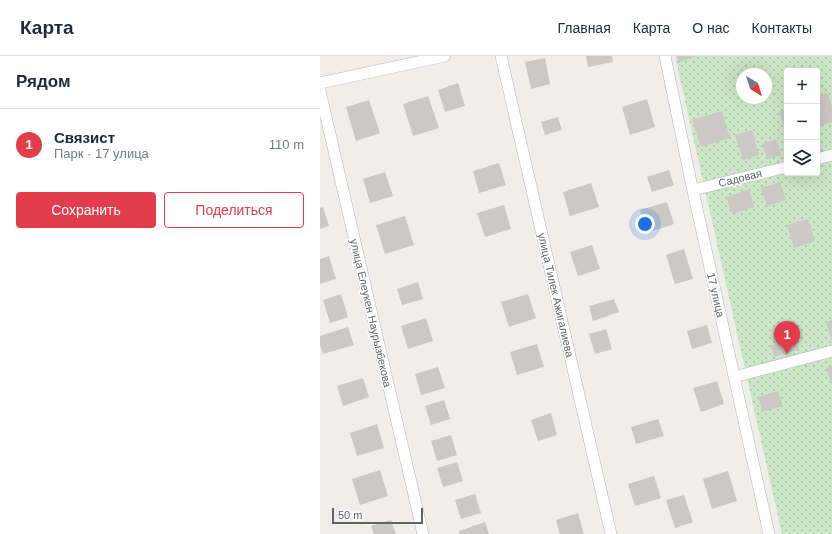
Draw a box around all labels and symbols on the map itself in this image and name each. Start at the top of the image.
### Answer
north arrow [736,68,772,104]
street label: Садовая [717,167,763,189]
your location [635,214,655,234]
street label: улица Тилек Ажигалиева [536,232,576,359]
street label: улица Елеукен Наурызбекова [348,238,394,389]
street label: 17 улица [705,271,727,319]
pin: 1 [774,321,800,354]
scale bar [332,506,423,525]

